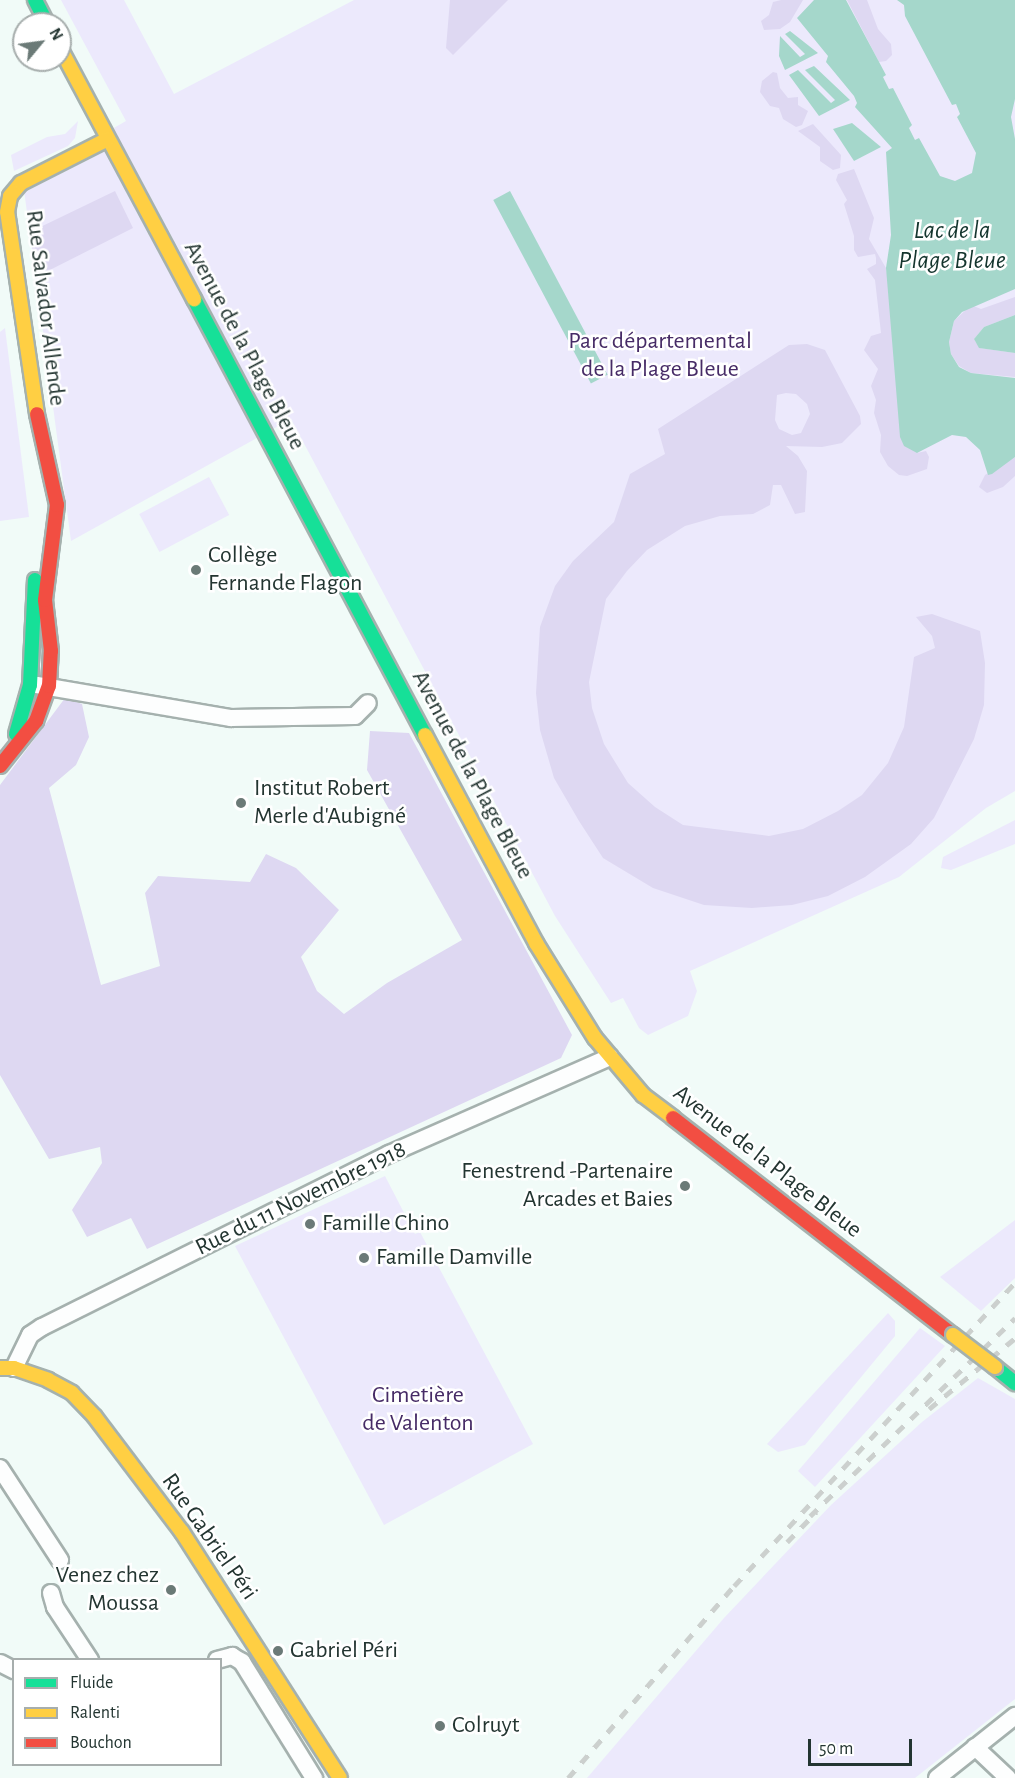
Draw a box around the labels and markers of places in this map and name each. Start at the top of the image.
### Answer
place label: Collège Fernande Flagon [208,542,362,598]
marker: Collège Fernande Flagon [189,563,203,577]
place label: Institut Robert Merle d'Aubigné [254,775,406,831]
marker: Institut Robert Merle d'Aubigné [232,794,250,812]
place label: Fenestrend -Partenaire Arcades et Baies [461,1158,673,1214]
marker: Fenestrend -Partenaire Arcades et Baies [678,1179,692,1193]
place label: Famille Chino [322,1210,449,1238]
marker: Famille Chino [303,1217,317,1231]
place label: Famille Damville [376,1244,532,1272]
marker: Famille Damville [357,1251,371,1265]
place label: Venez chez Moussa [55,1562,159,1618]
marker: Venez chez Moussa [164,1583,178,1597]
place label: Gabriel Péri [290,1637,398,1665]
marker: Gabriel Péri [271,1644,285,1658]
place label: Colruyt [452,1712,519,1740]
marker: Colruyt [433,1719,447,1733]

